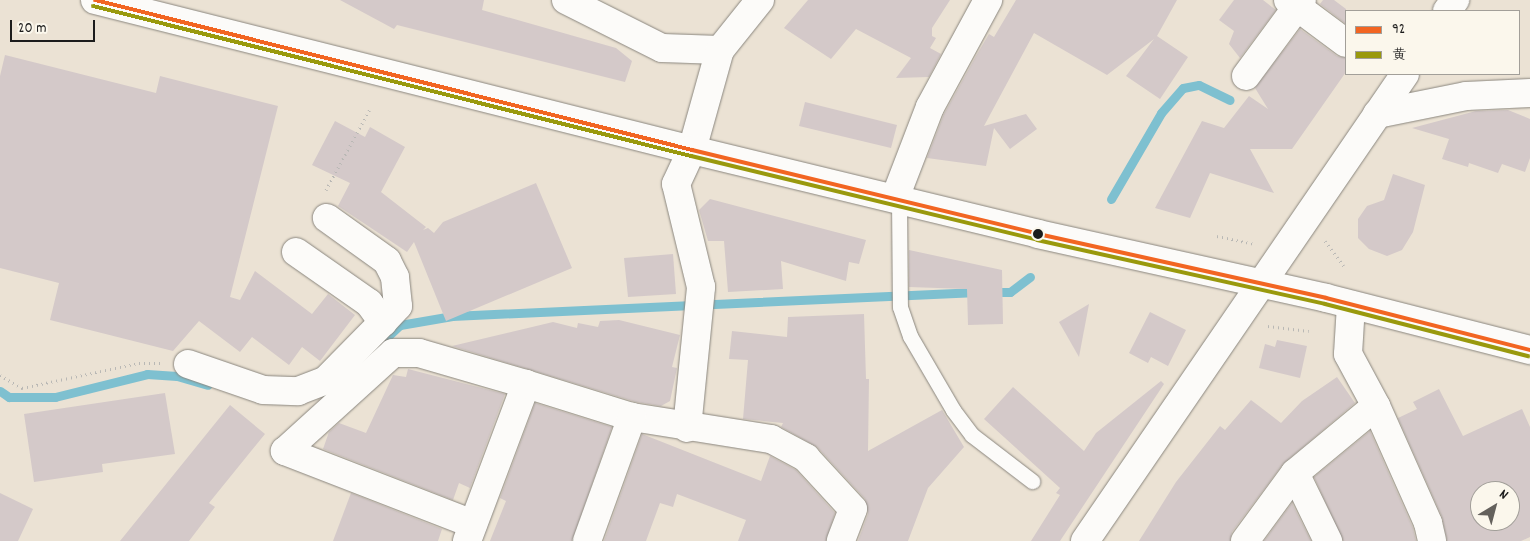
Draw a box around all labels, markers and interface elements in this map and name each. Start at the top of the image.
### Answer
scale bar [12,10,98,42]
legend [1345,10,1520,75]
text: 20 m [18,18,46,40]
text: 92 [1392,19,1405,41]
text: 黄 [1392,45,1407,67]
unlabelled marker [1033,229,1043,239]
north arrow [1470,481,1520,531]
text: N [1495,485,1512,505]

